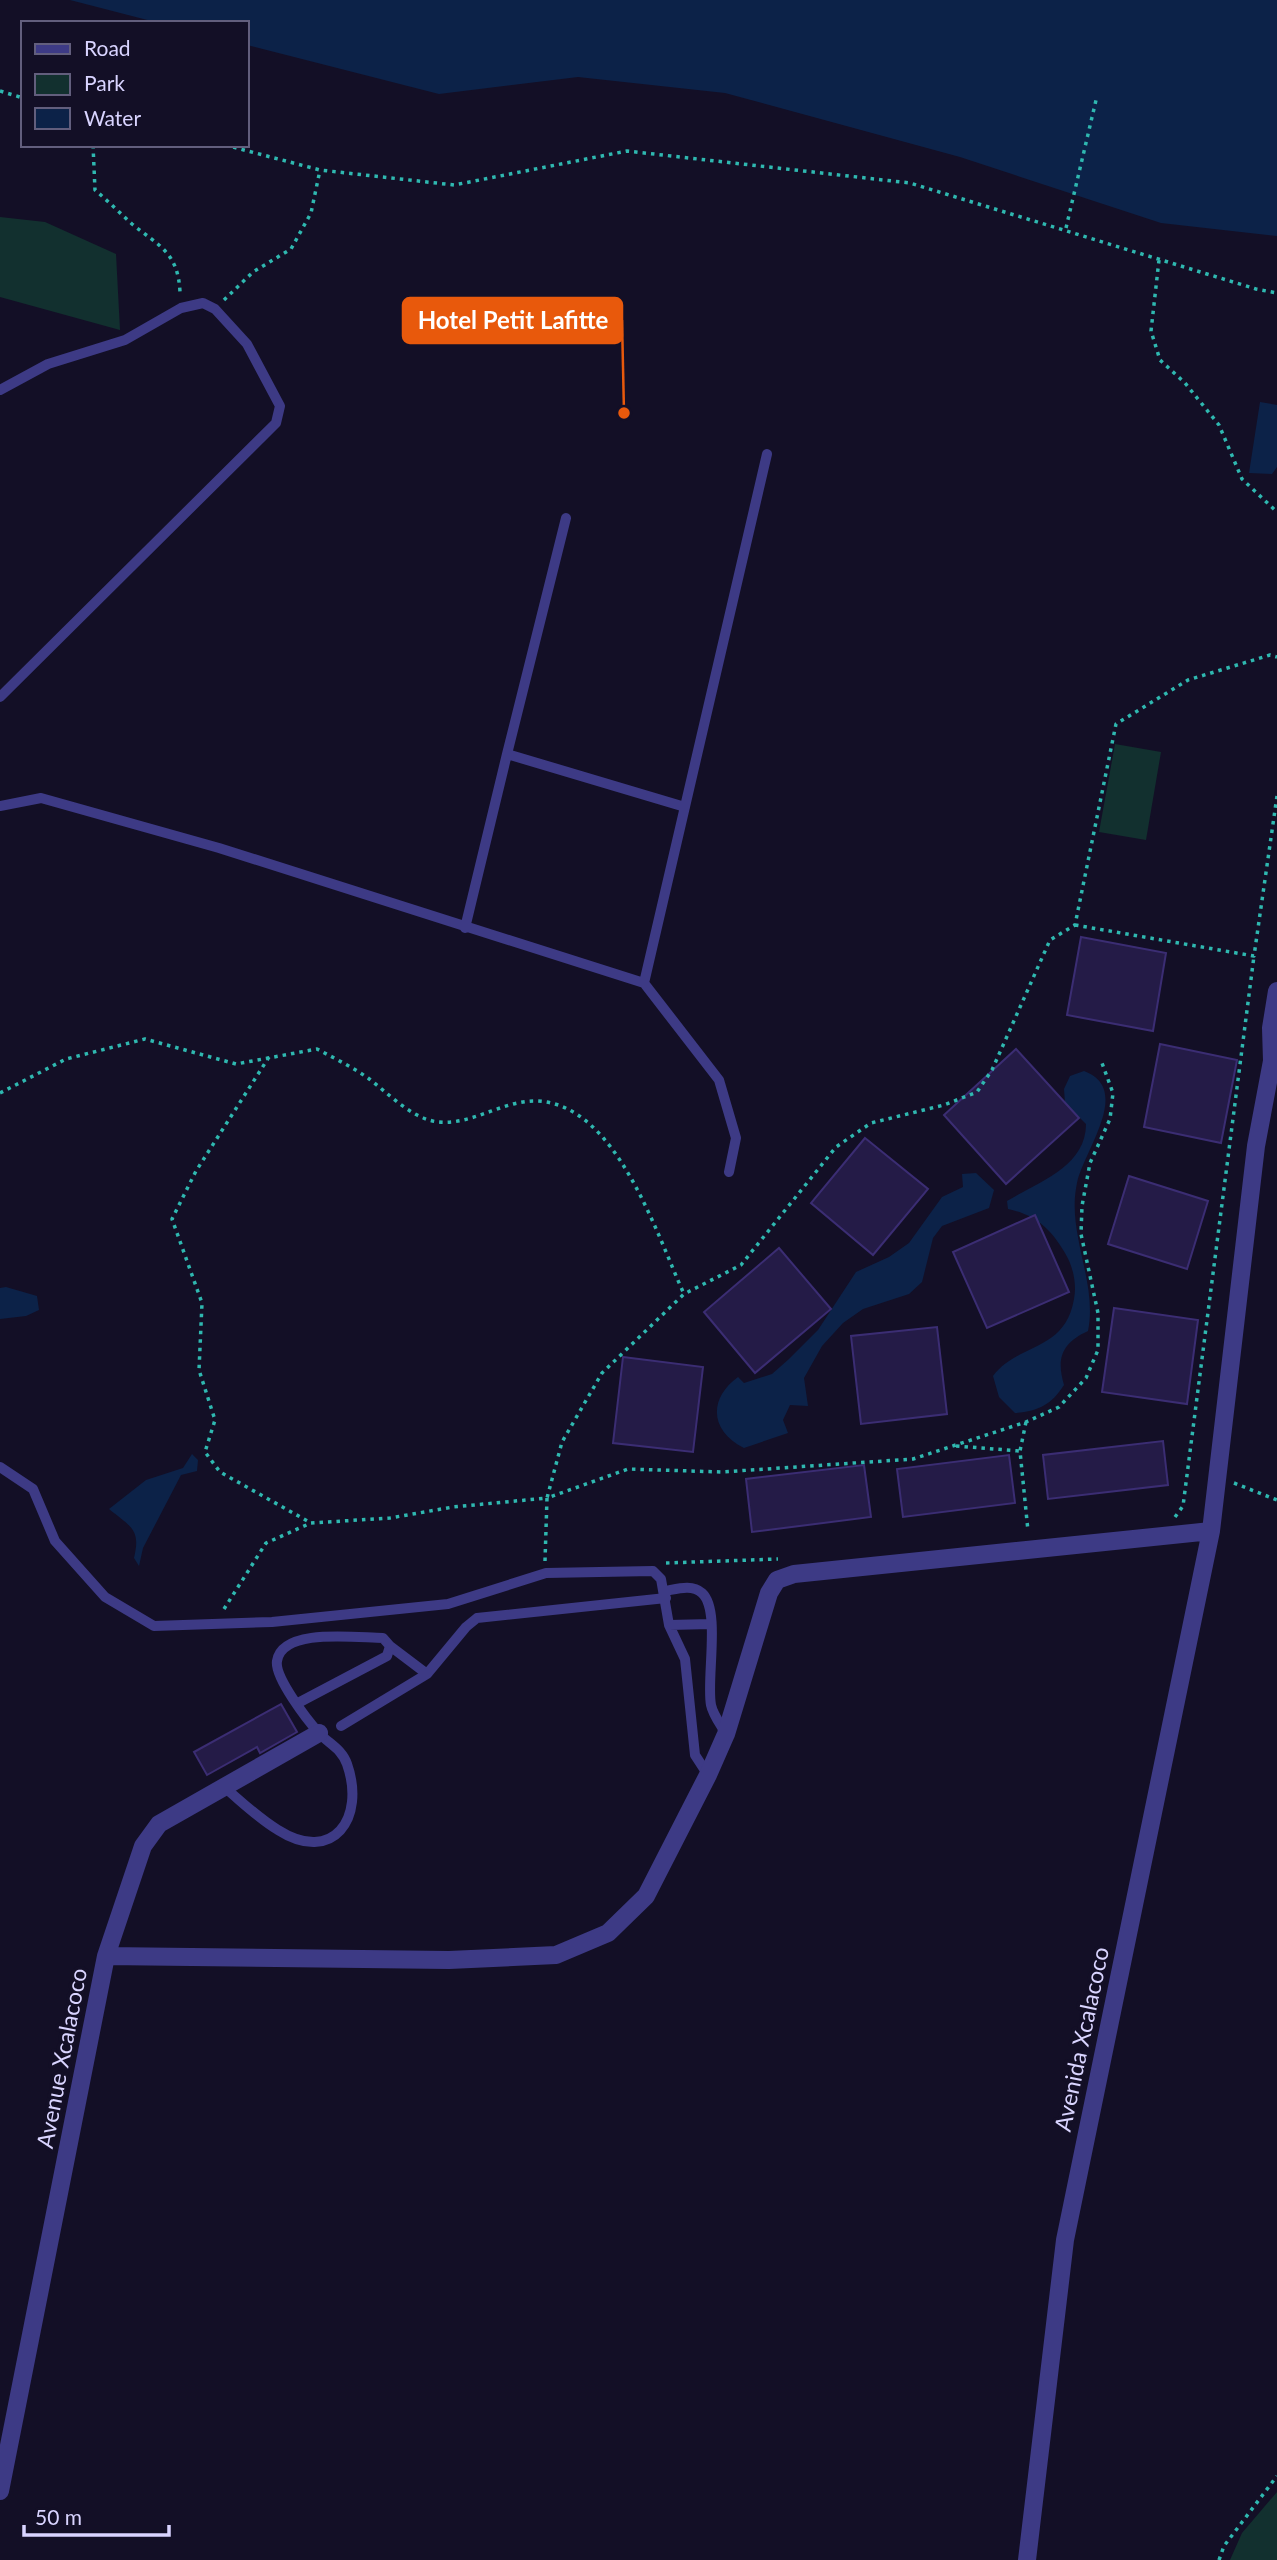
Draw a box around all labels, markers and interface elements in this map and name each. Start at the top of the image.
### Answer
legend [21,21,248,147]
text: Road [84,35,131,60]
text: Park [84,70,125,95]
text: Water [84,105,141,130]
callout: Hotel Petit Lafitte [403,298,622,343]
text: Hotel Petit Lafitte [418,305,609,334]
street label: Avenida Xcalacoco [1048,1944,1114,2134]
street label: Avenue Xcalacoco [30,1966,92,2150]
scale bar [24,2494,170,2538]
text: 50 m [35,2504,82,2529]

